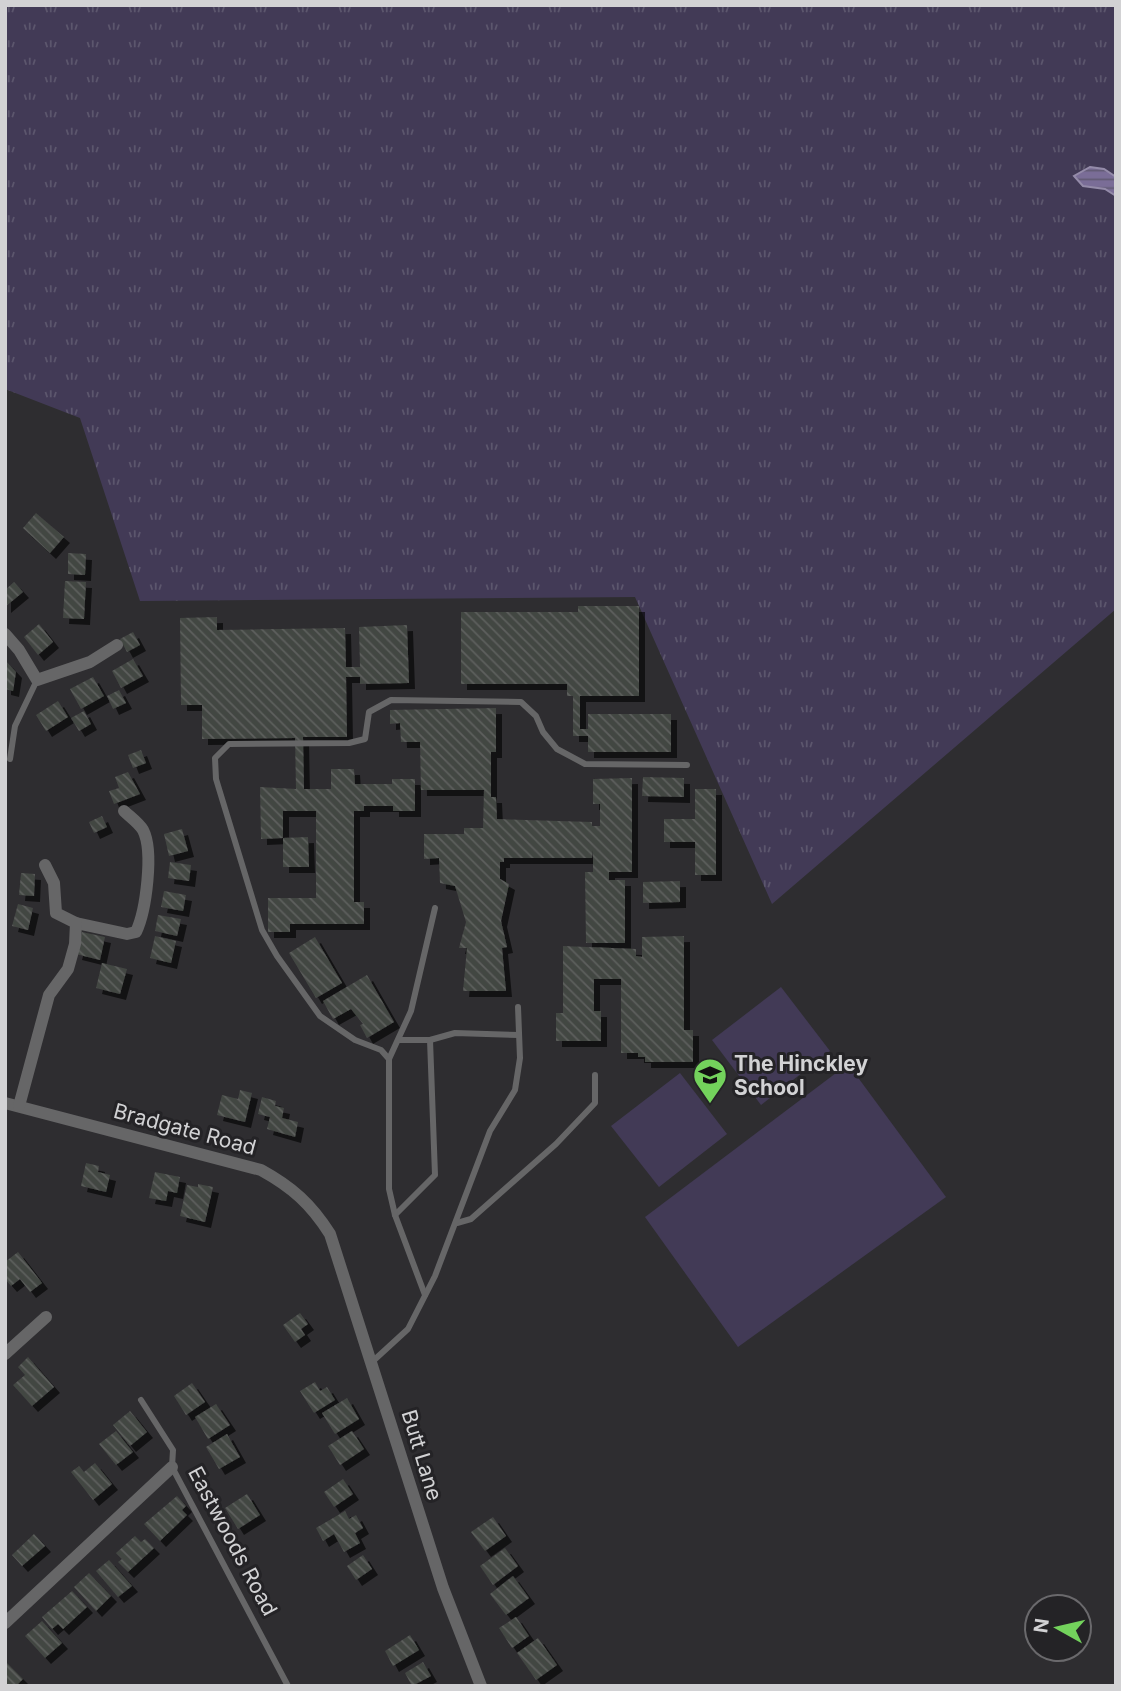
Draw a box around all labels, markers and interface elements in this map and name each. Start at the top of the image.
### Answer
place label: The Hinckley School [734,1051,868,1100]
school or university icon: The Hinckley School [691,1056,729,1105]
street label: Bradgate Road [111,1098,259,1160]
street label: Butt Lane [396,1407,448,1503]
street label: Eastwoods Road [183,1462,283,1620]
north arrow [1023,1593,1093,1663]
text: N [1029,1617,1054,1634]

